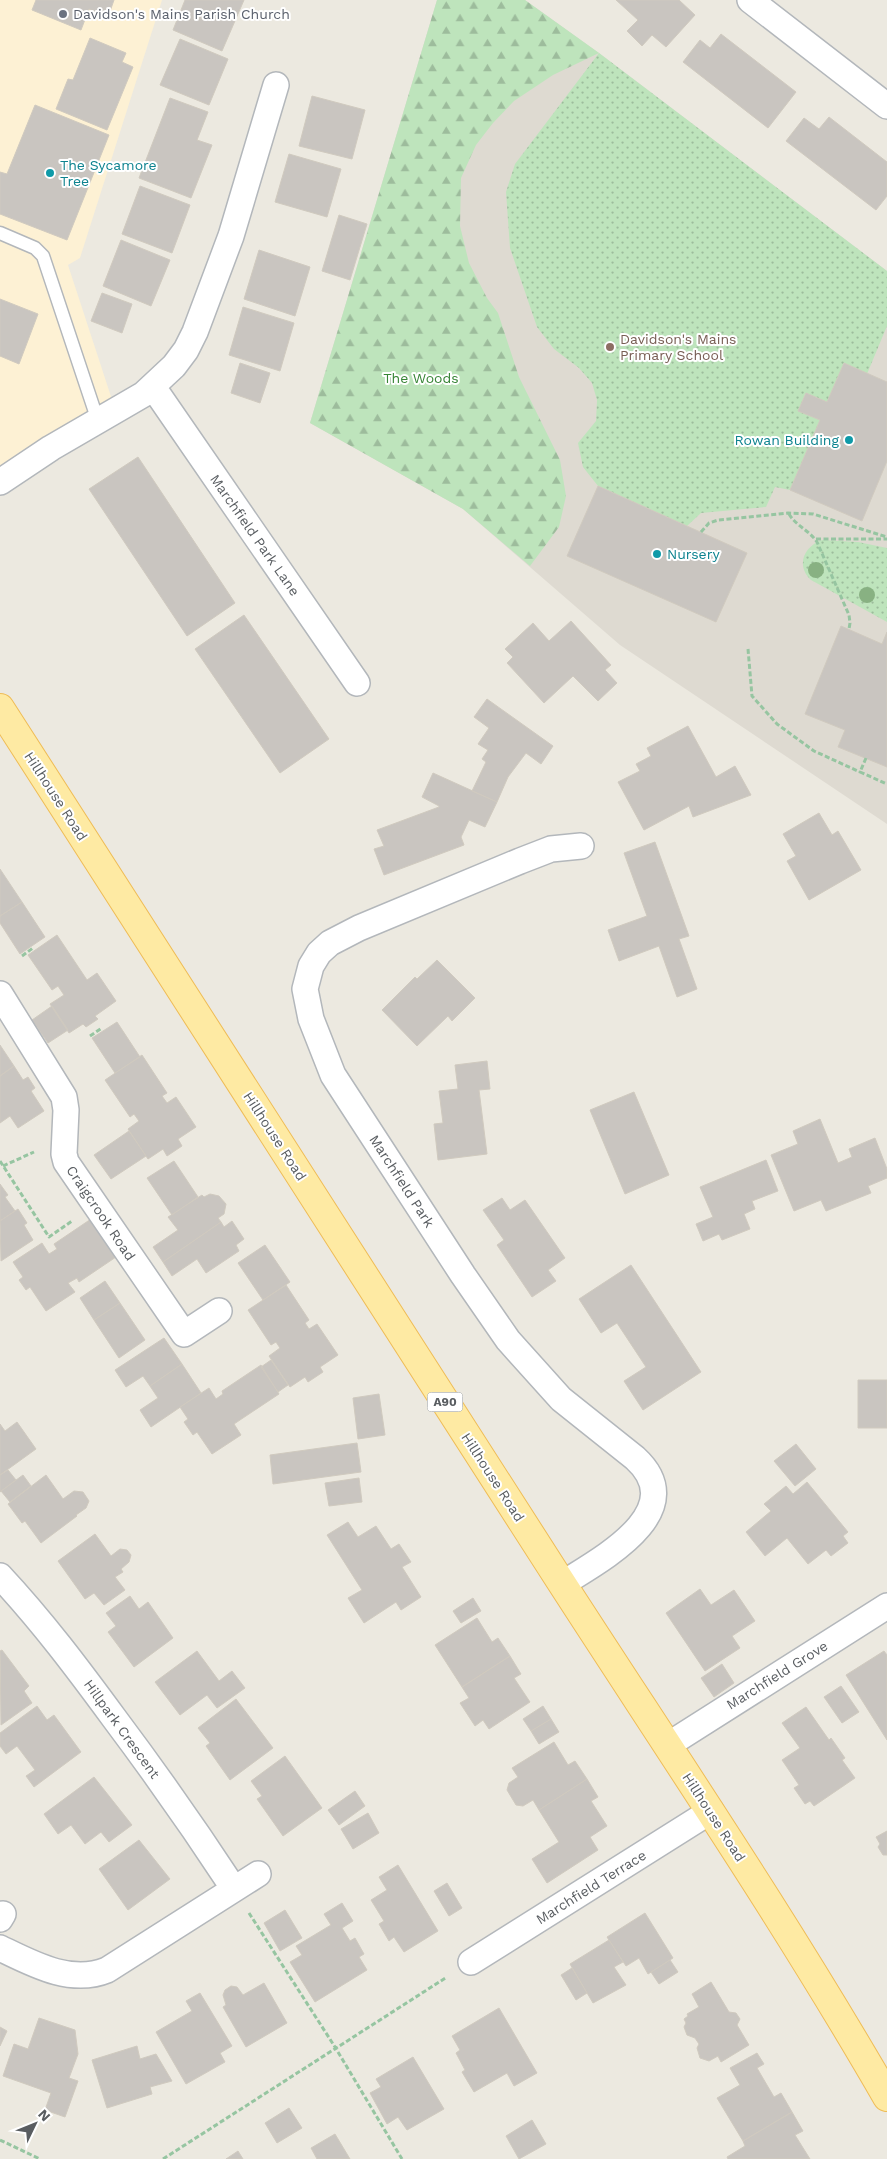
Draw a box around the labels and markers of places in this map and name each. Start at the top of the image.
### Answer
place label: Davidson's Mains Parish Church [73,6,290,22]
marker: Davidson's Mains Parish Church [57,8,69,20]
place label: The Sycamore Tree [60,157,157,189]
marker: The Sycamore Tree [44,167,56,179]
place label: Davidson's Mains Primary School [620,331,736,363]
marker: Davidson's Mains Primary School [604,341,616,353]
place label: Rowan Building [734,432,840,448]
marker: Rowan Building [843,434,855,446]
place label: Nursery [667,546,720,562]
marker: Nursery [651,548,663,560]

